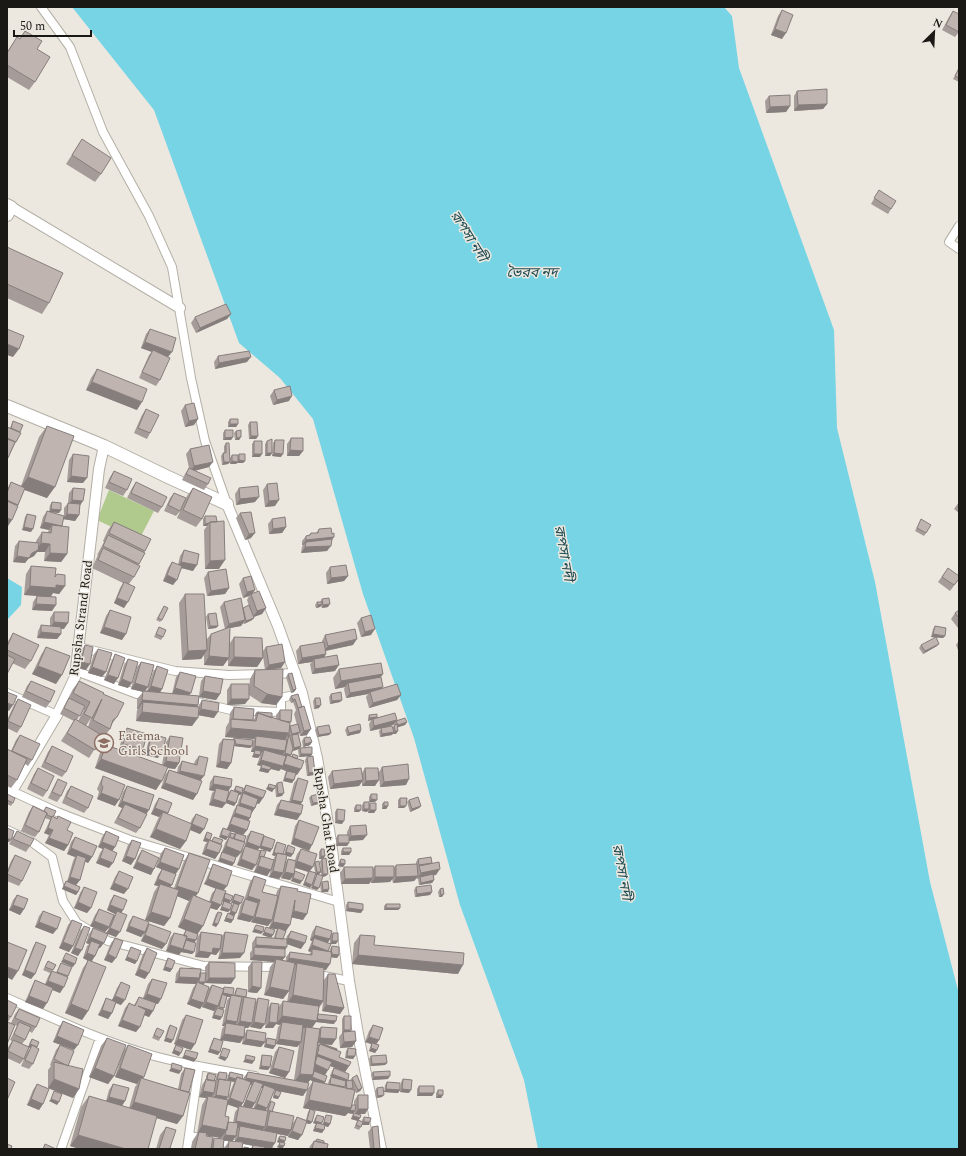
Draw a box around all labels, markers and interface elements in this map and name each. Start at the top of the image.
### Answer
scale bar [14,12,91,38]
north arrow [914,12,954,52]
text: N [930,14,945,33]
text: 50 m [20,17,45,36]
water label: রূপসা নদী [445,207,495,268]
water label: ভৈরব নদ [506,262,561,283]
water label: রূপসা নদী [549,523,580,586]
street label: Rupsha Strand Road [64,559,98,677]
place label: Fatema Girls School [118,726,189,761]
school or university icon: Fatema Girls School [93,732,115,754]
street label: Rupsha Ghat Road [308,766,344,874]
water label: রূপসা নদী [607,842,638,905]

